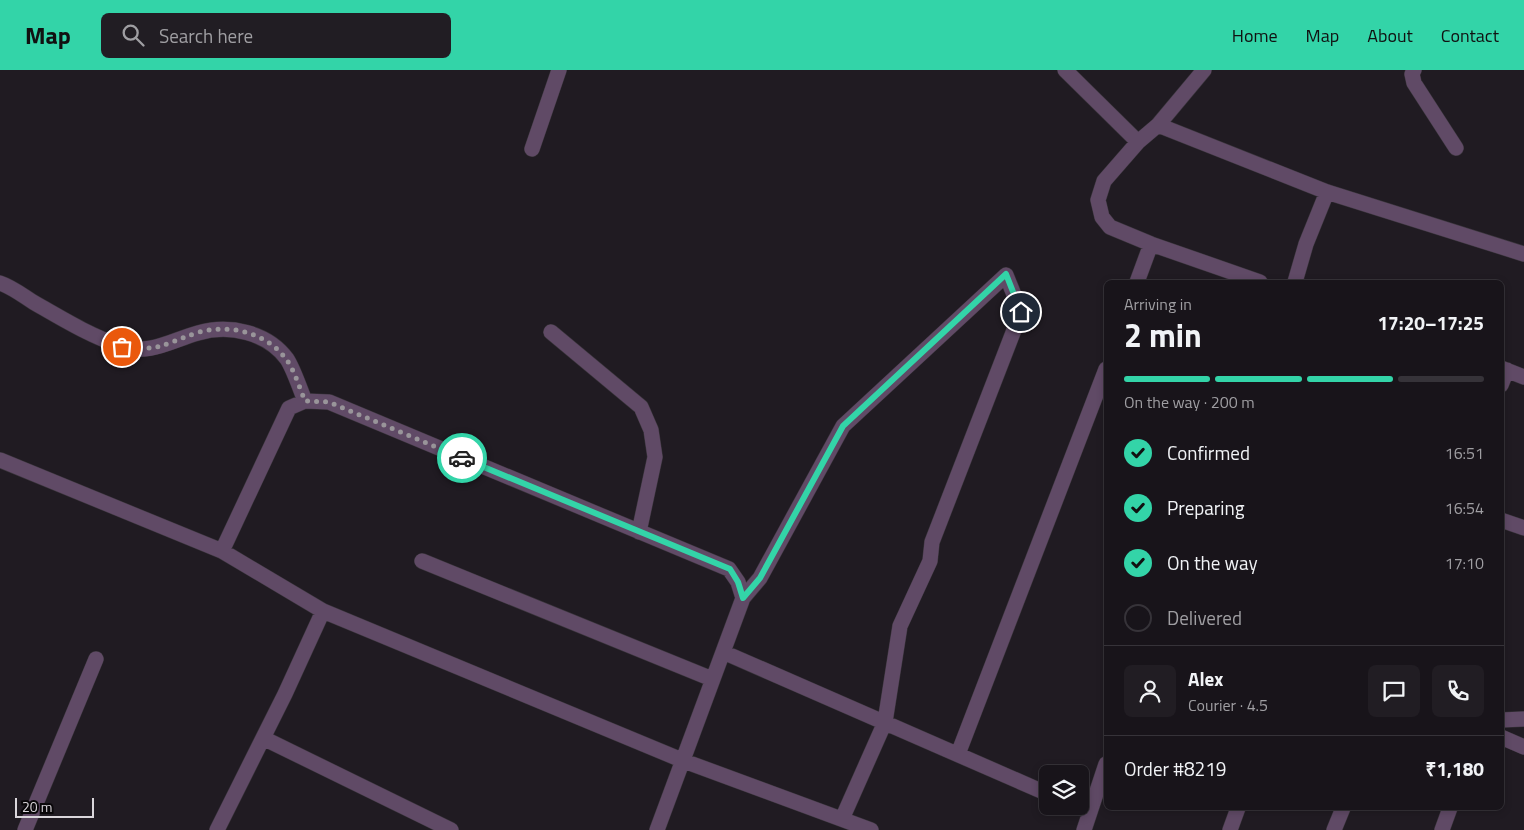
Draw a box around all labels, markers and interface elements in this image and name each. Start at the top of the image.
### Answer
search box [101,13,451,58]
text: Map [25,17,71,53]
icon: search [119,21,147,49]
text: Search here [159,21,253,50]
text: Home [1232,22,1278,49]
text: Map [1306,22,1339,49]
text: About [1367,22,1413,49]
text: Contact [1441,22,1499,49]
pin [1000,291,1042,333]
text: Arriving in [1124,292,1192,316]
icon: home [1007,298,1035,326]
text: 17:20–17:25 [1377,308,1484,337]
text: 2 min [1124,311,1202,359]
pin [101,326,143,368]
icon: bag [108,333,136,361]
text: On the way · 200 m [1124,390,1255,414]
courier [437,433,487,483]
text: Confirmed [1167,438,1250,467]
icon: check [1124,439,1152,467]
text: 16:51 [1445,441,1484,465]
icon: car [448,444,476,472]
text: Preparing [1167,493,1244,522]
icon: check [1124,494,1152,522]
text: 16:54 [1445,496,1484,520]
text: On the way [1167,548,1258,577]
icon: check [1124,549,1152,577]
text: 17:10 [1445,551,1484,575]
text: Delivered [1167,603,1242,632]
text: Alex [1188,664,1223,693]
button: person [1124,665,1176,717]
button: chat [1368,665,1420,717]
button: phone [1432,665,1484,717]
text: Courier · 4.5 [1188,693,1268,717]
text: Order #8219 [1124,754,1226,783]
text: ₹1,180 [1426,754,1484,783]
map controls [1039,765,1089,815]
button: layers [1039,765,1089,815]
scale bar [15,795,94,818]
text: 20 m [22,796,52,817]

